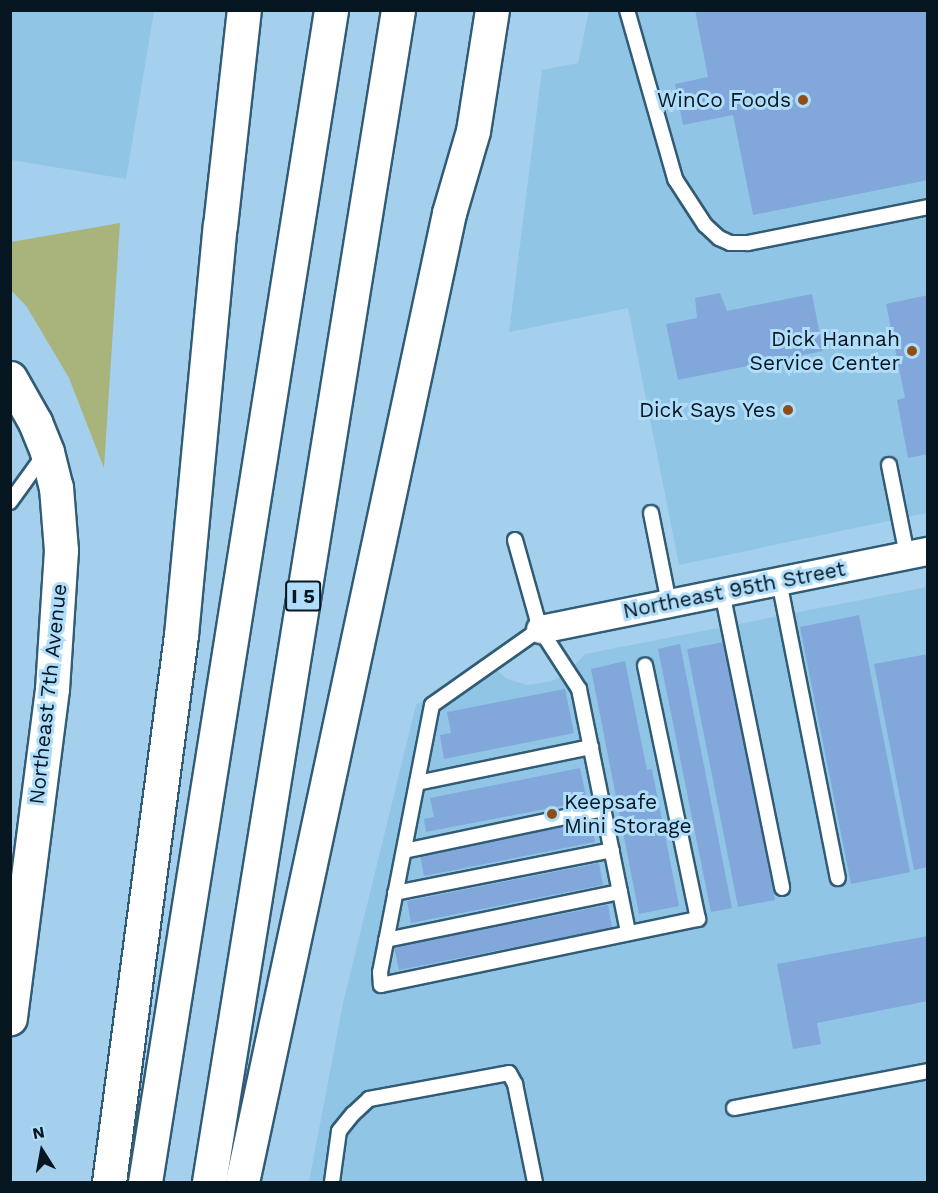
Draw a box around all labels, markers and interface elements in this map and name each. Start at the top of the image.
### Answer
place label: WinCo Foods [657,87,791,113]
marker: WinCo Foods [796,93,810,107]
place label: Dick Hannah Service Center [749,326,900,376]
marker: Dick Hannah Service Center [905,344,919,358]
place label: Dick Says Yes [638,397,776,423]
marker: Dick Says Yes [781,403,795,417]
street label: Northeast 95th Street [621,556,847,624]
road number: I 5 [285,579,321,613]
street label: Northeast 7th Avenue [24,581,72,807]
place label: Keepsafe Mini Storage [564,789,692,839]
marker: Keepsafe Mini Storage [545,807,559,821]
north arrow [12,1121,72,1181]
text: N [31,1122,46,1143]

